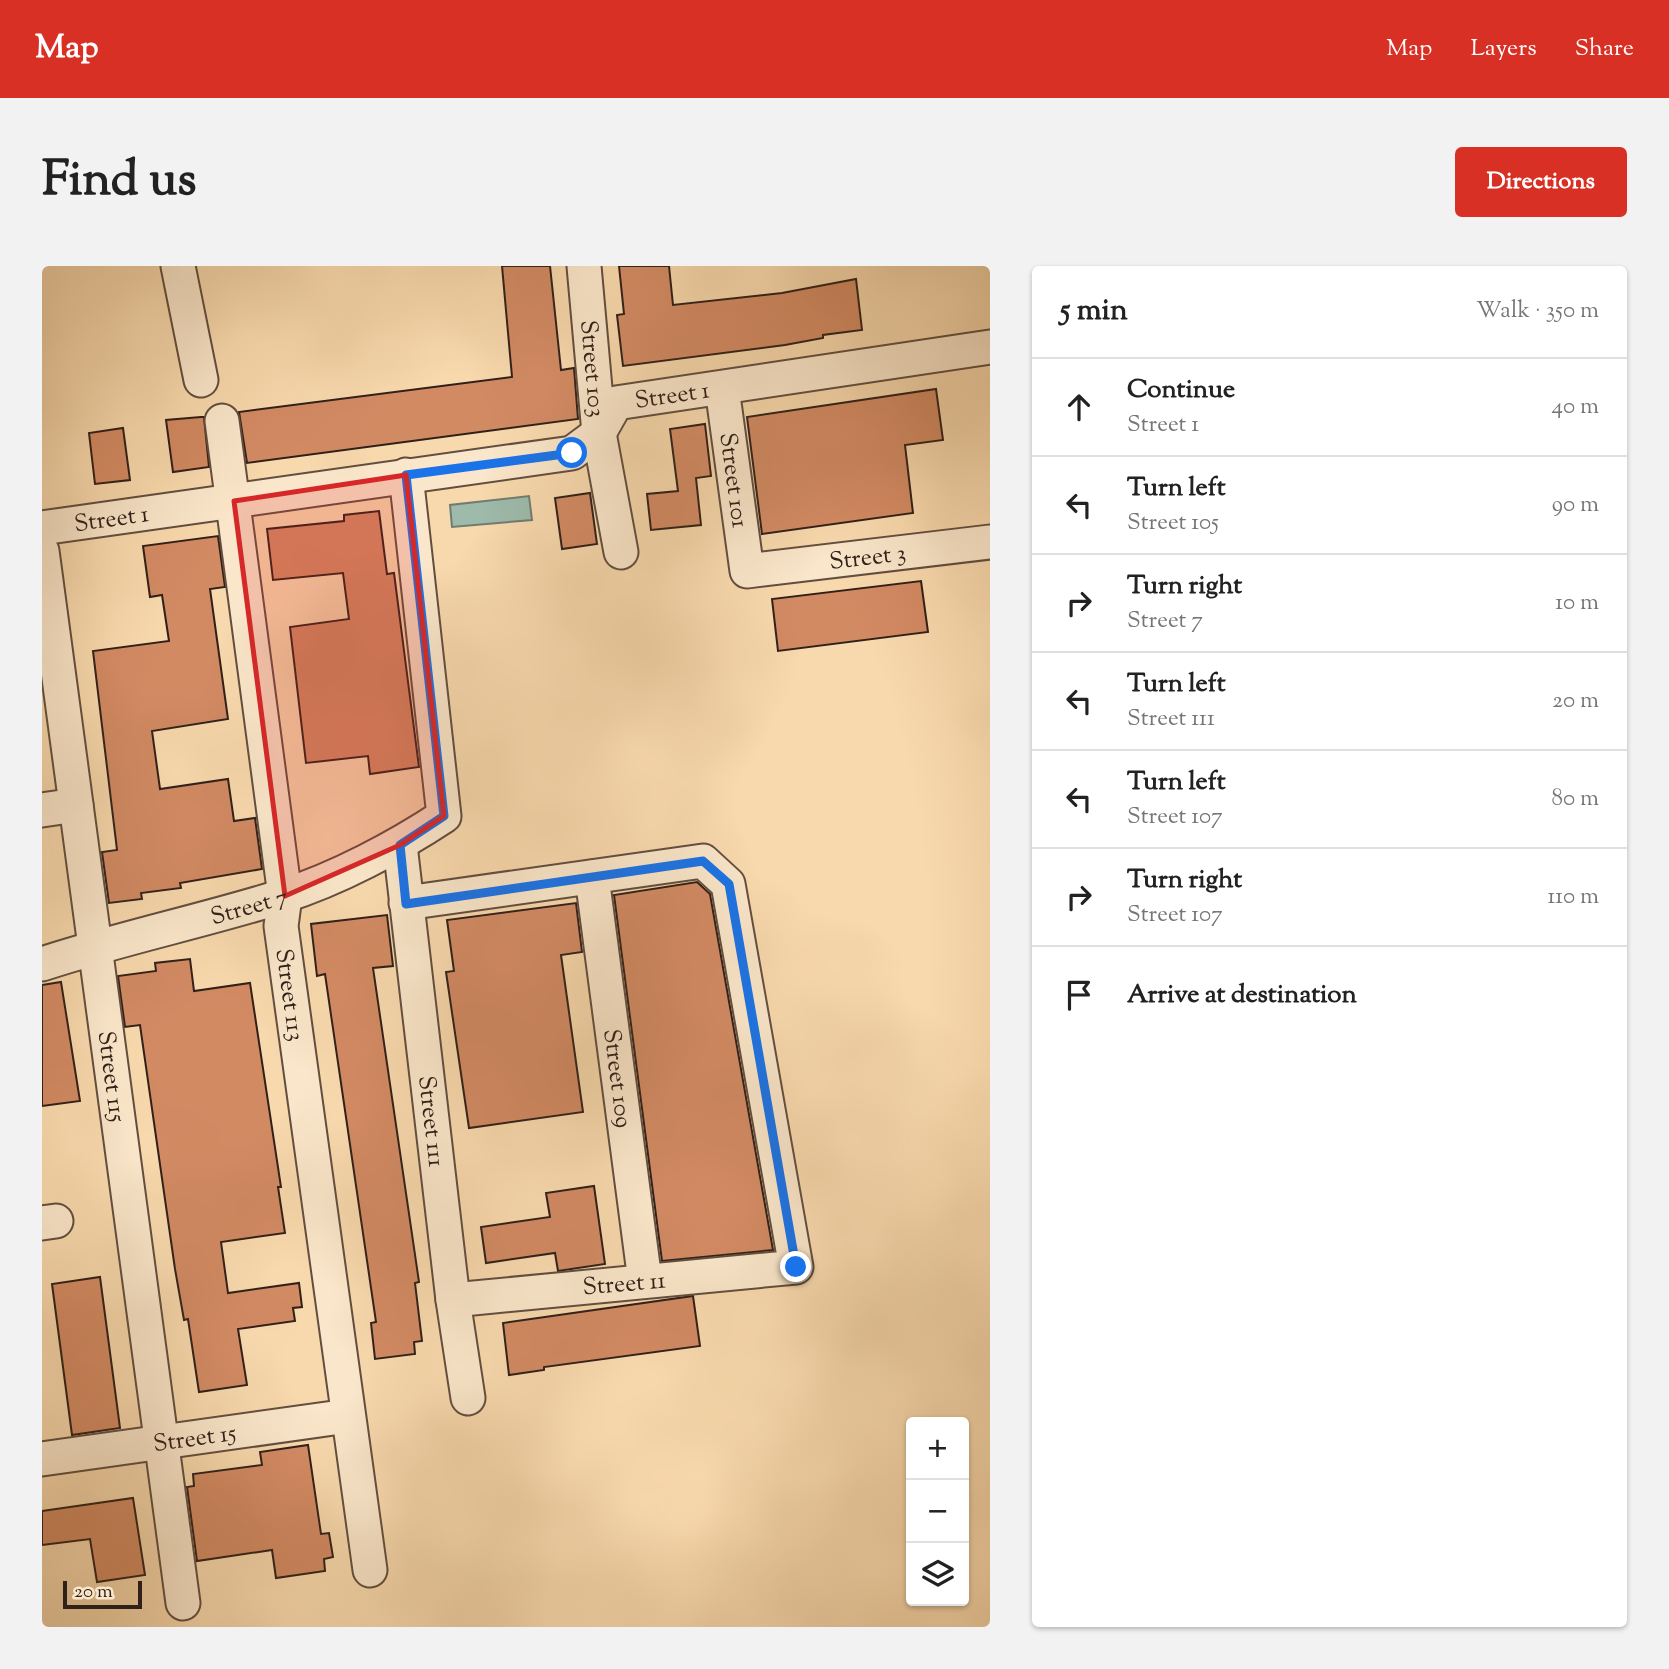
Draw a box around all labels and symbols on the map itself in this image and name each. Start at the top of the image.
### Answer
street label: Street 103 [570,319,613,419]
street label: Street 1 [633,374,712,419]
street label: Street 101 [709,431,756,530]
route start [556,437,587,468]
street label: Street 1 [72,498,151,542]
street label: Street 3 [828,537,908,580]
street label: Street 7 [207,880,293,935]
street label: Street 113 [265,947,312,1044]
street label: Street 109 [593,1027,640,1130]
street label: Street 115 [87,1029,133,1124]
street label: Street 111 [408,1074,452,1169]
route end [780,1251,811,1282]
street label: Street 11 [581,1264,667,1306]
street label: Street 15 [151,1417,239,1462]
scale bar [63,1578,142,1610]

